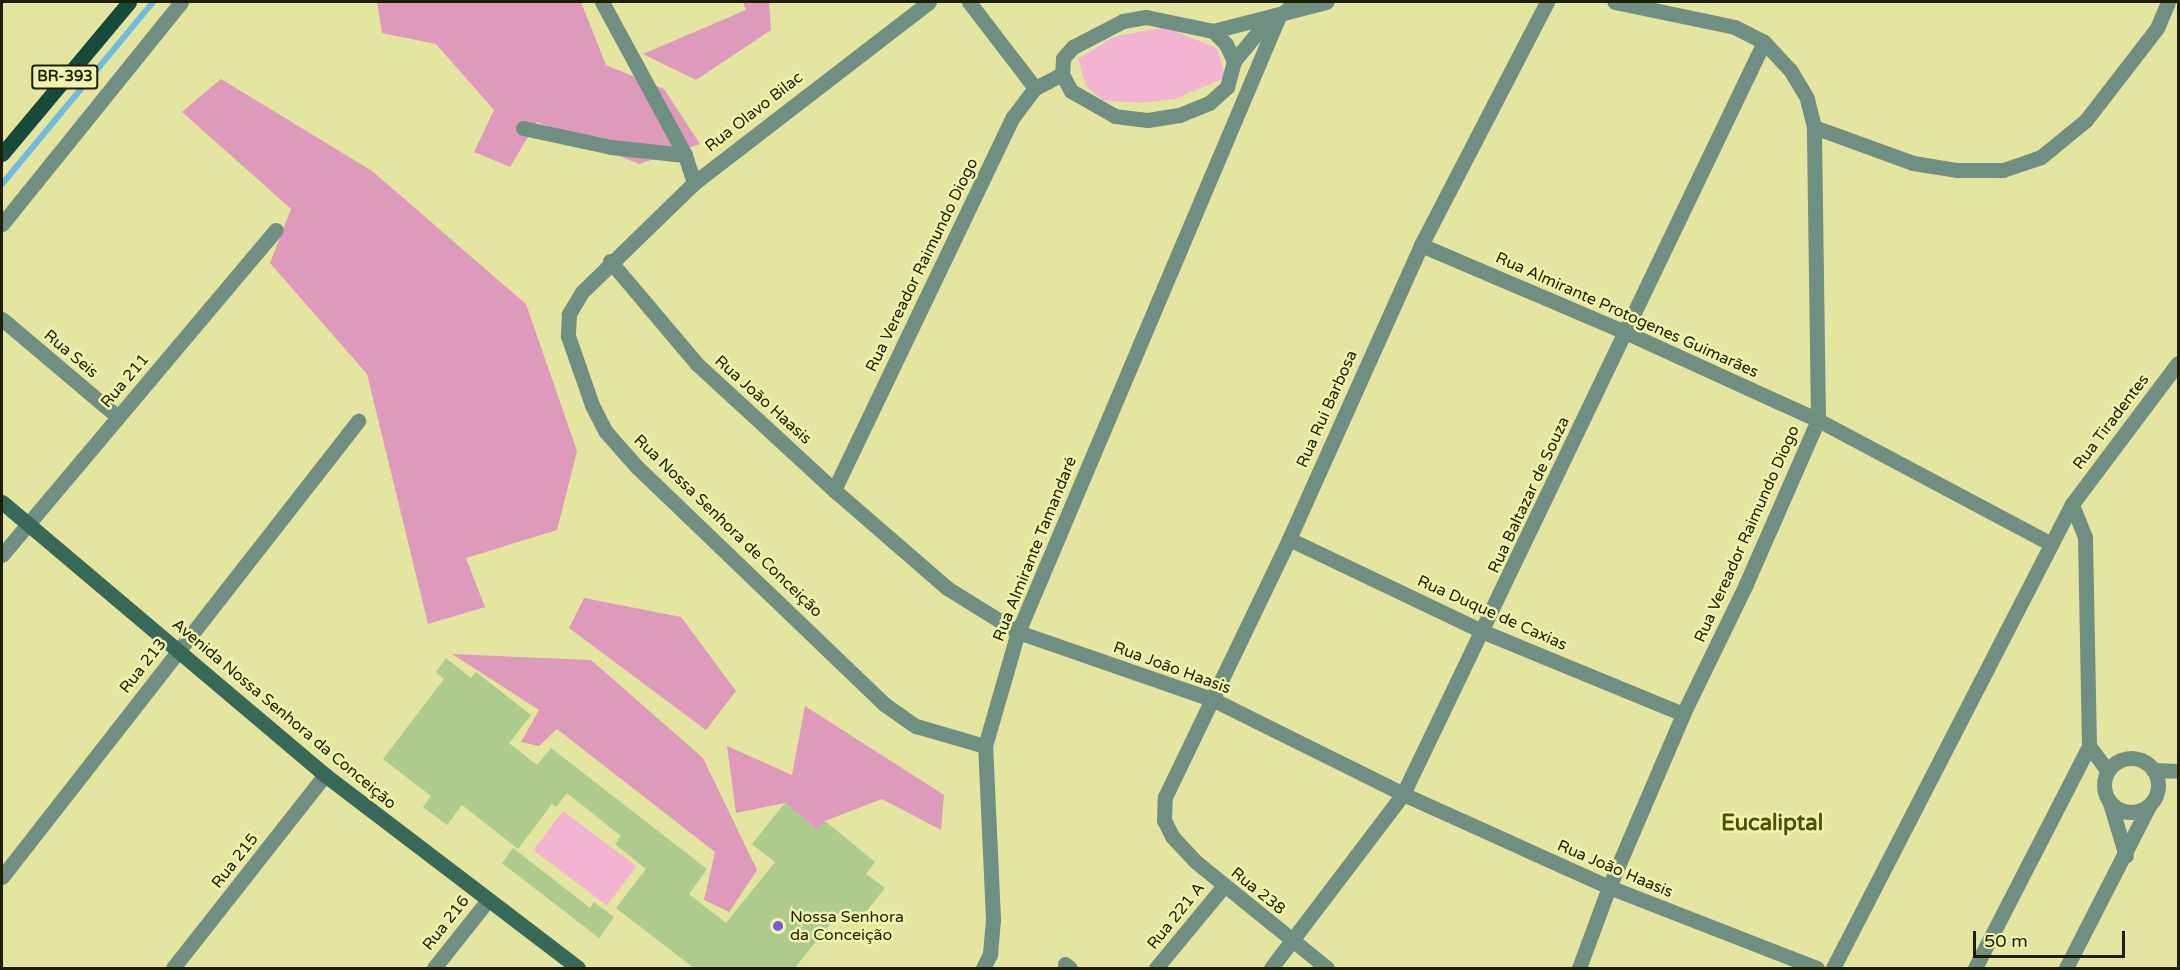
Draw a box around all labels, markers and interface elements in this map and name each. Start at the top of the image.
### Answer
road number: BR-393 [31,65,100,89]
street label: Rua Olavo Bilac [701,68,807,156]
street label: Rua Vereador Raimundo Diogo [862,155,982,375]
street label: Rua Almirante Protogenes Guimarães [1493,248,1761,382]
street label: Rua Seis [40,326,102,382]
street label: Rua Rui Barbosa [1293,347,1361,471]
street label: Rua 211 [97,350,153,412]
street label: Rua João Haasis [711,351,815,449]
street label: Rua Tiradentes [2069,371,2153,473]
street label: Rua Baltazar de Souza [1484,414,1574,576]
street label: Rua Vereador Raimundo Diogo [1690,423,1804,645]
street label: Rua Nossa Senhora de Conceição [630,431,826,621]
street label: Rua Almirante Tamandaré [989,454,1081,644]
street label: Rua Duque de Caxias [1414,571,1570,655]
street label: Avenida Nossa Senhora da Conceição [168,615,400,813]
street label: Rua 213 [116,635,170,697]
street label: Rua João Haasis [1111,638,1233,698]
district label: Eucaliptal [1721,811,1823,837]
street label: Rua 215 [208,830,262,892]
street label: Rua João Haasis [1554,836,1676,902]
street label: Rua 238 [1227,863,1289,919]
street label: Rua 221 A [1143,879,1209,953]
street label: Rua 216 [419,892,473,954]
place label: Nossa Senhora da Conceição [790,907,904,945]
marker: Nossa Senhora da Conceição [771,919,785,933]
scale bar [1976,919,2128,957]
text: 50 m [1984,930,2028,952]

